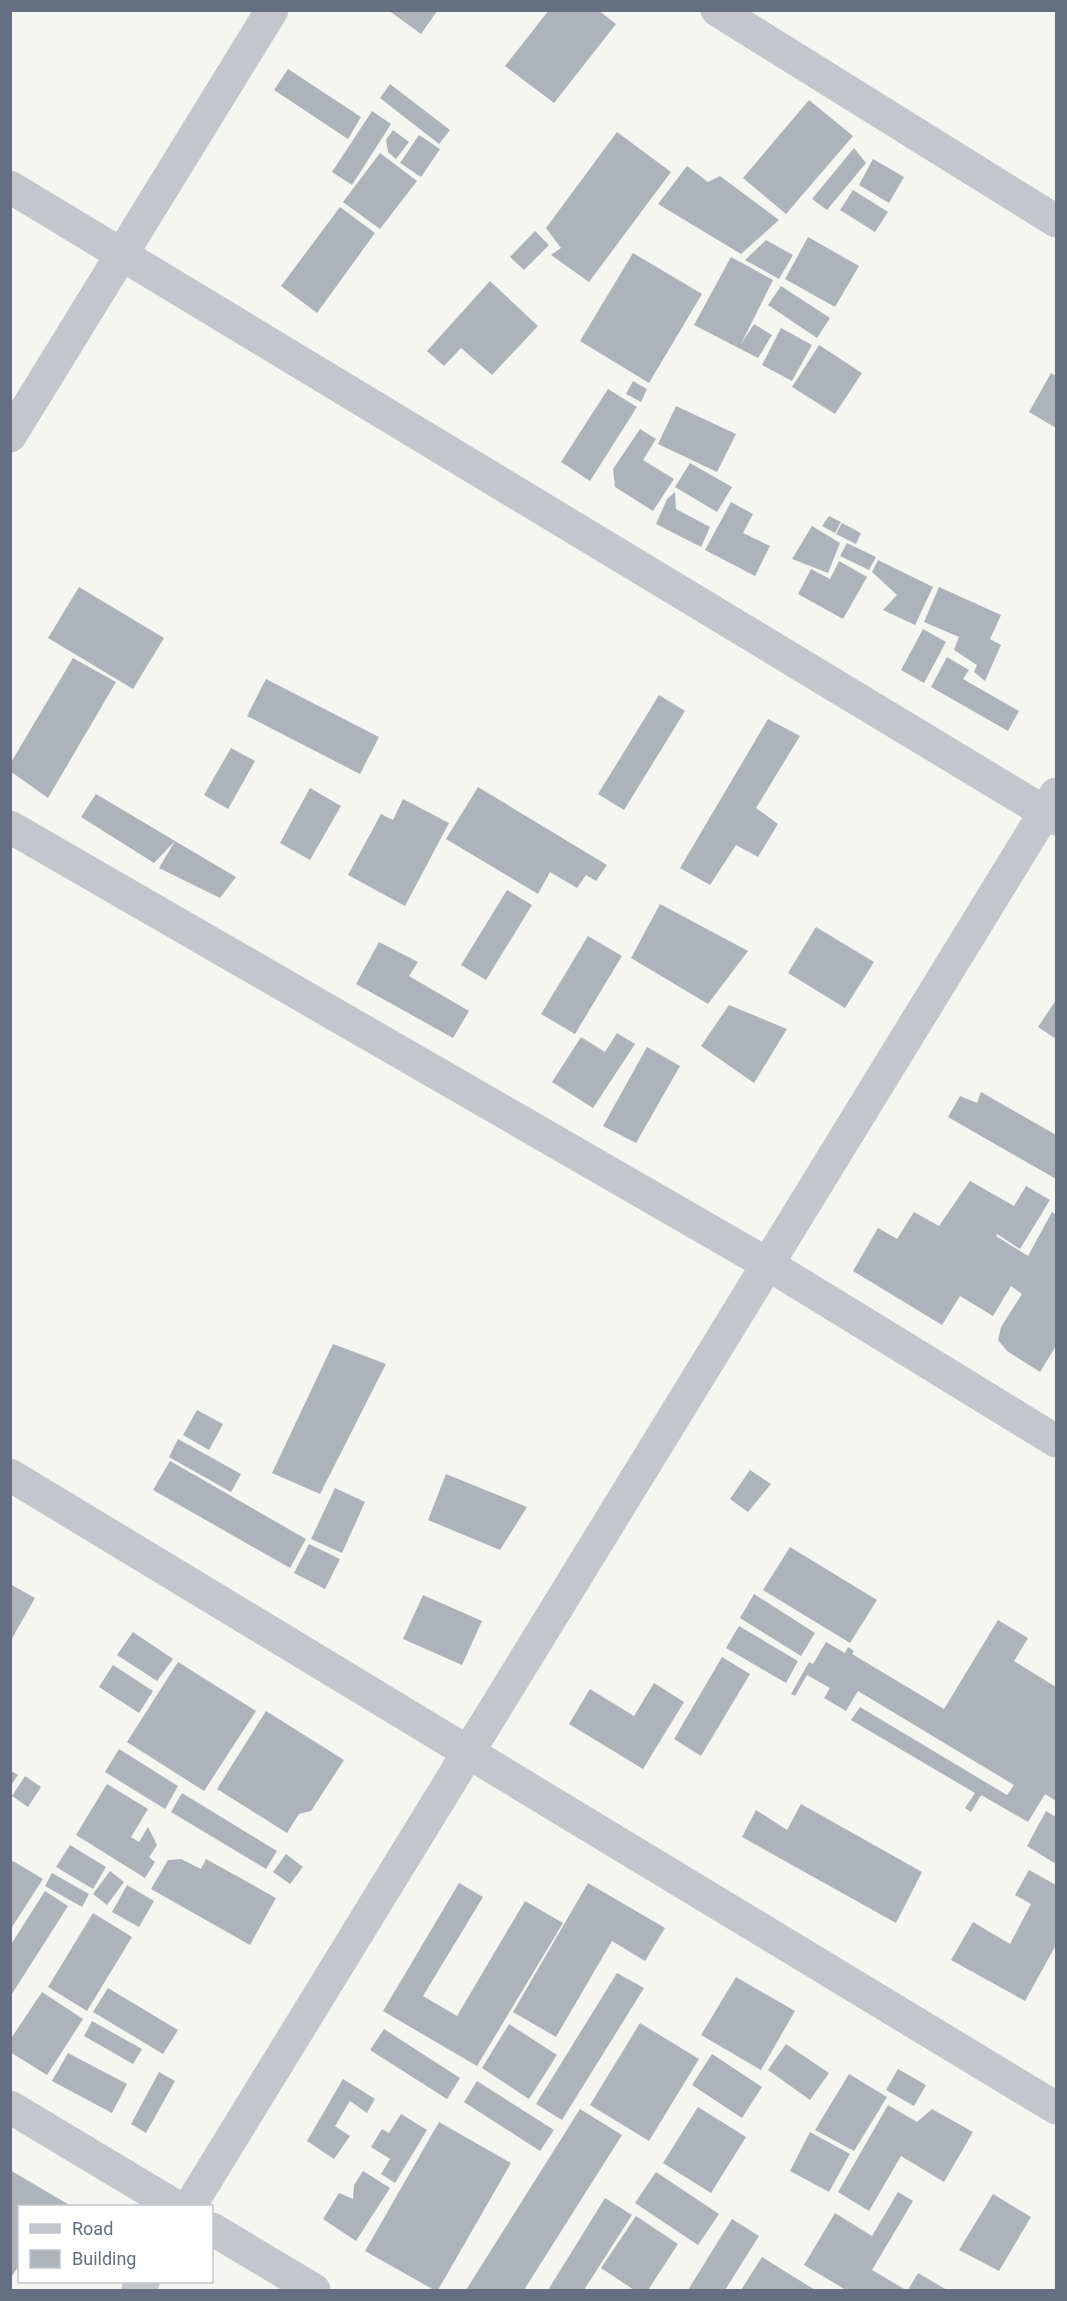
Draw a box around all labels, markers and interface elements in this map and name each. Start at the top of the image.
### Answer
legend [18,2205,213,2283]
text: Road [72,2218,113,2239]
text: Building [72,2248,136,2269]

